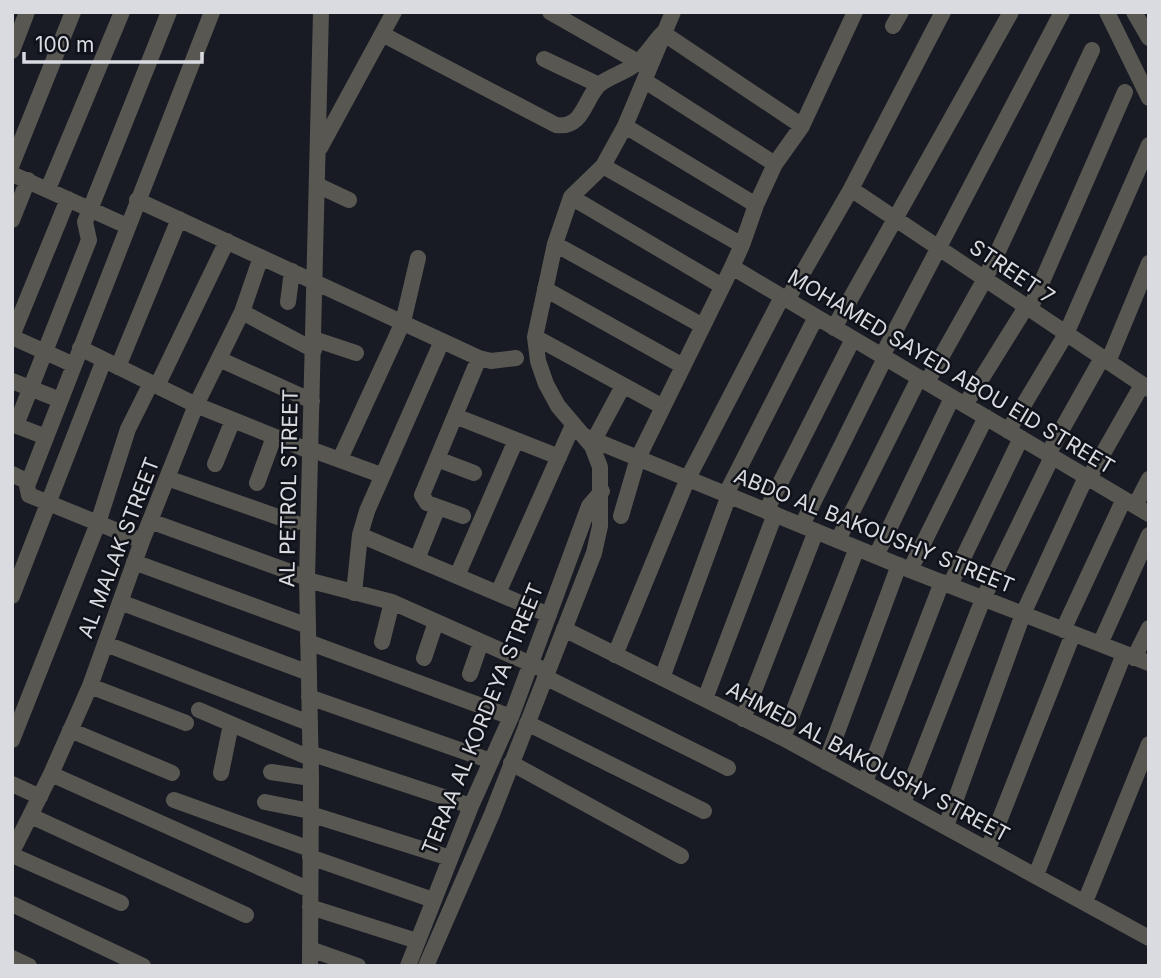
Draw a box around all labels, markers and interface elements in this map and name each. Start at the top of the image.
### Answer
scale bar [24,21,203,65]
text: 100 m [35,32,94,57]
street label: STREET 7 [965,234,1060,309]
street label: MOHAMED SAYED ABOU EID STREET [783,264,1119,479]
street label: AL PETROL STREET [274,389,303,587]
street label: AL MALAK STREET [73,454,165,642]
street label: ABDO AL BAKOUSHY STREET [731,463,1018,598]
street label: TERAA AL KORDEYA STREET [417,580,549,858]
street label: AHMED AL BAKOUSHY STREET [722,676,1014,847]

